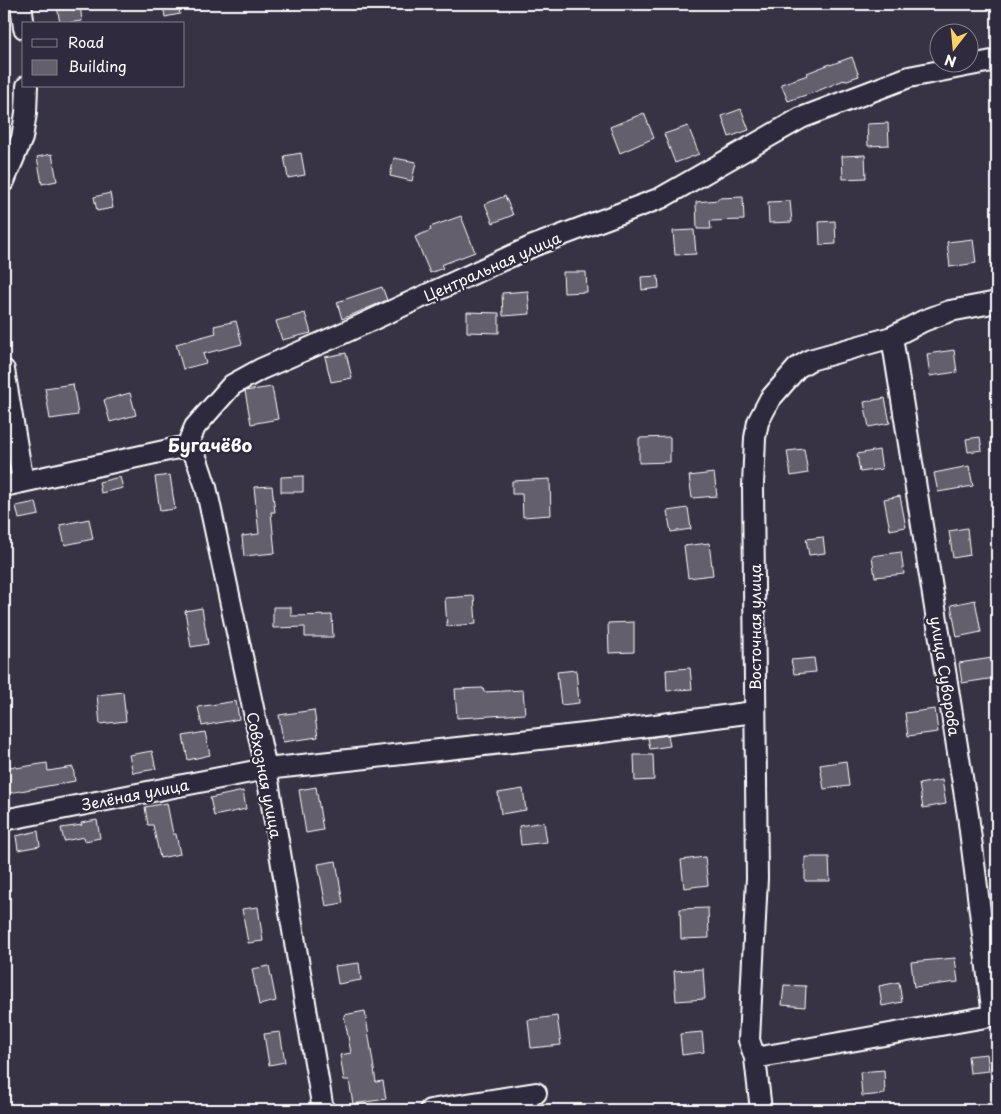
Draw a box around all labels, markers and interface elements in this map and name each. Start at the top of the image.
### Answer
legend [22,22,185,88]
north arrow [928,22,978,72]
text: Road [68,30,104,53]
text: N [942,49,959,73]
text: Building [68,54,127,77]
street label: Центральная улица [420,225,565,307]
district label: Бугачёво [168,431,252,458]
street label: Восточная улица [743,563,766,690]
street label: улица Суворова [925,614,967,738]
street label: Совхозная улица [241,710,289,841]
street label: Зелёная улица [79,772,191,816]

